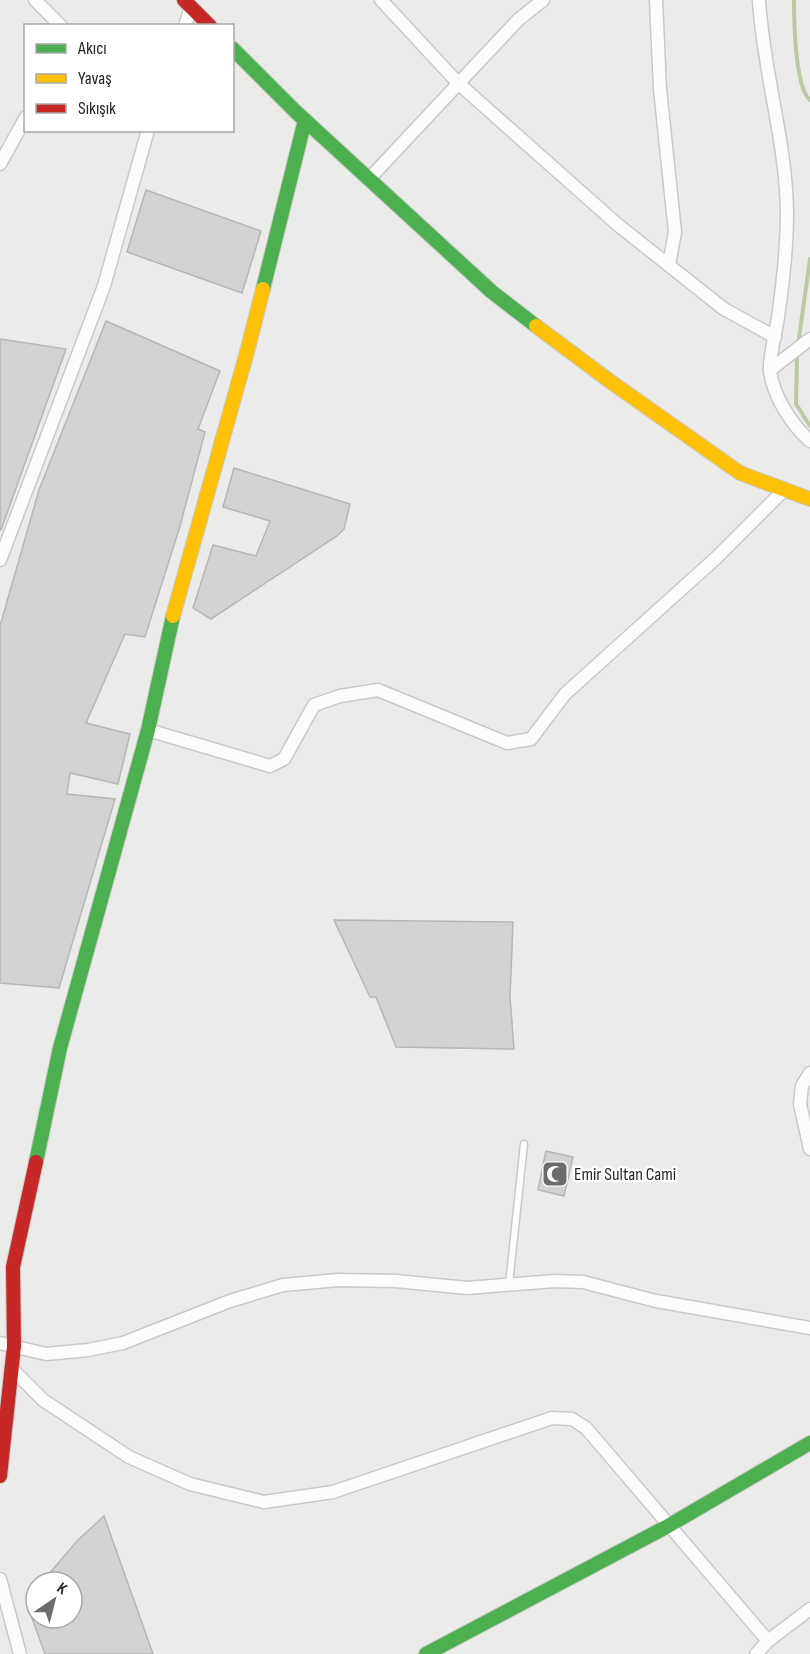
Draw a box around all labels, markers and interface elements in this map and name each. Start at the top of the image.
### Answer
legend [24,24,234,132]
text: Akıcı [77,38,107,59]
text: Yavaş [78,68,112,89]
text: Sıkışık [78,98,116,119]
mosque icon: Emir Sultan Cami [540,1159,570,1189]
place label: Emir Sultan Cami [574,1164,676,1185]
north arrow [24,1570,84,1630]
text: K [53,1579,71,1599]

